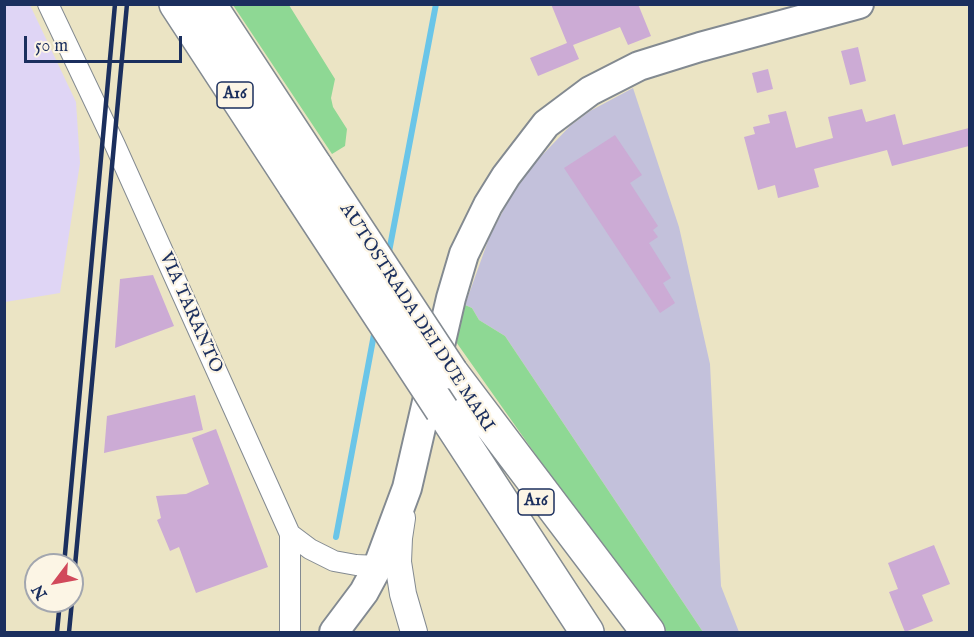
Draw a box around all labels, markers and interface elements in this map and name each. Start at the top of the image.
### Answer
scale bar [27,24,184,62]
text: 50 m [35,35,68,58]
road number: A16 [217,82,253,108]
street label: AUTOSTRADA DEI DUE MARI [334,200,498,436]
street label: VIA TARANTO [154,249,226,377]
road number: A16 [518,489,554,515]
north arrow [24,553,84,613]
text: N [28,580,53,603]

